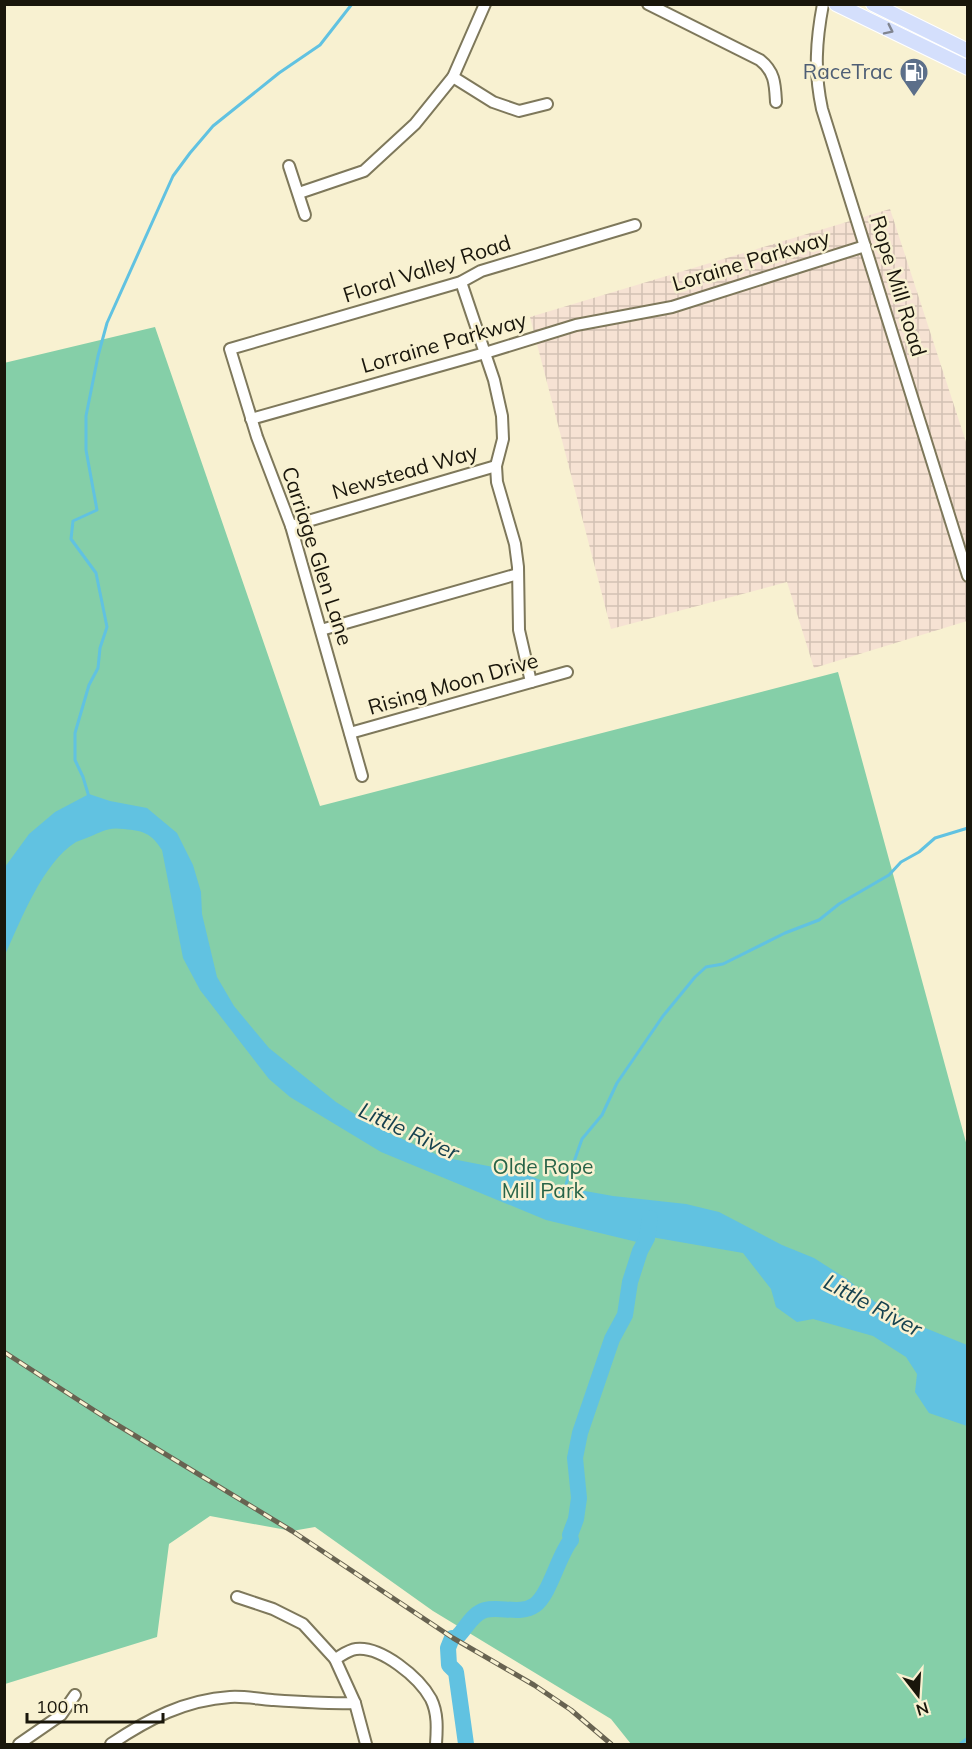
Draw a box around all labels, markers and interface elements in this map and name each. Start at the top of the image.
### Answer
one-way arrow [883,22,894,34]
fuel station icon: RaceTrac [898,56,930,98]
place label: RaceTrac [803,58,893,84]
street label: Rope Mill Road [865,212,933,359]
street label: Loraine Parkway [669,224,833,296]
street label: Floral Valley Road [340,229,514,307]
street label: Lorraine Parkway [358,306,529,378]
street label: Newstead Way [329,438,481,504]
street label: Carriage Glen Lane [277,463,359,648]
street label: Rising Moon Drive [365,646,541,720]
water label: Little River [354,1096,464,1167]
park label: Olde Rope Mill Park [492,1153,594,1203]
water label: Little River [819,1267,928,1343]
north arrow [888,1665,948,1725]
scale bar [27,1686,164,1724]
text: 100 m [36,1695,89,1718]
text: N [914,1698,931,1721]

